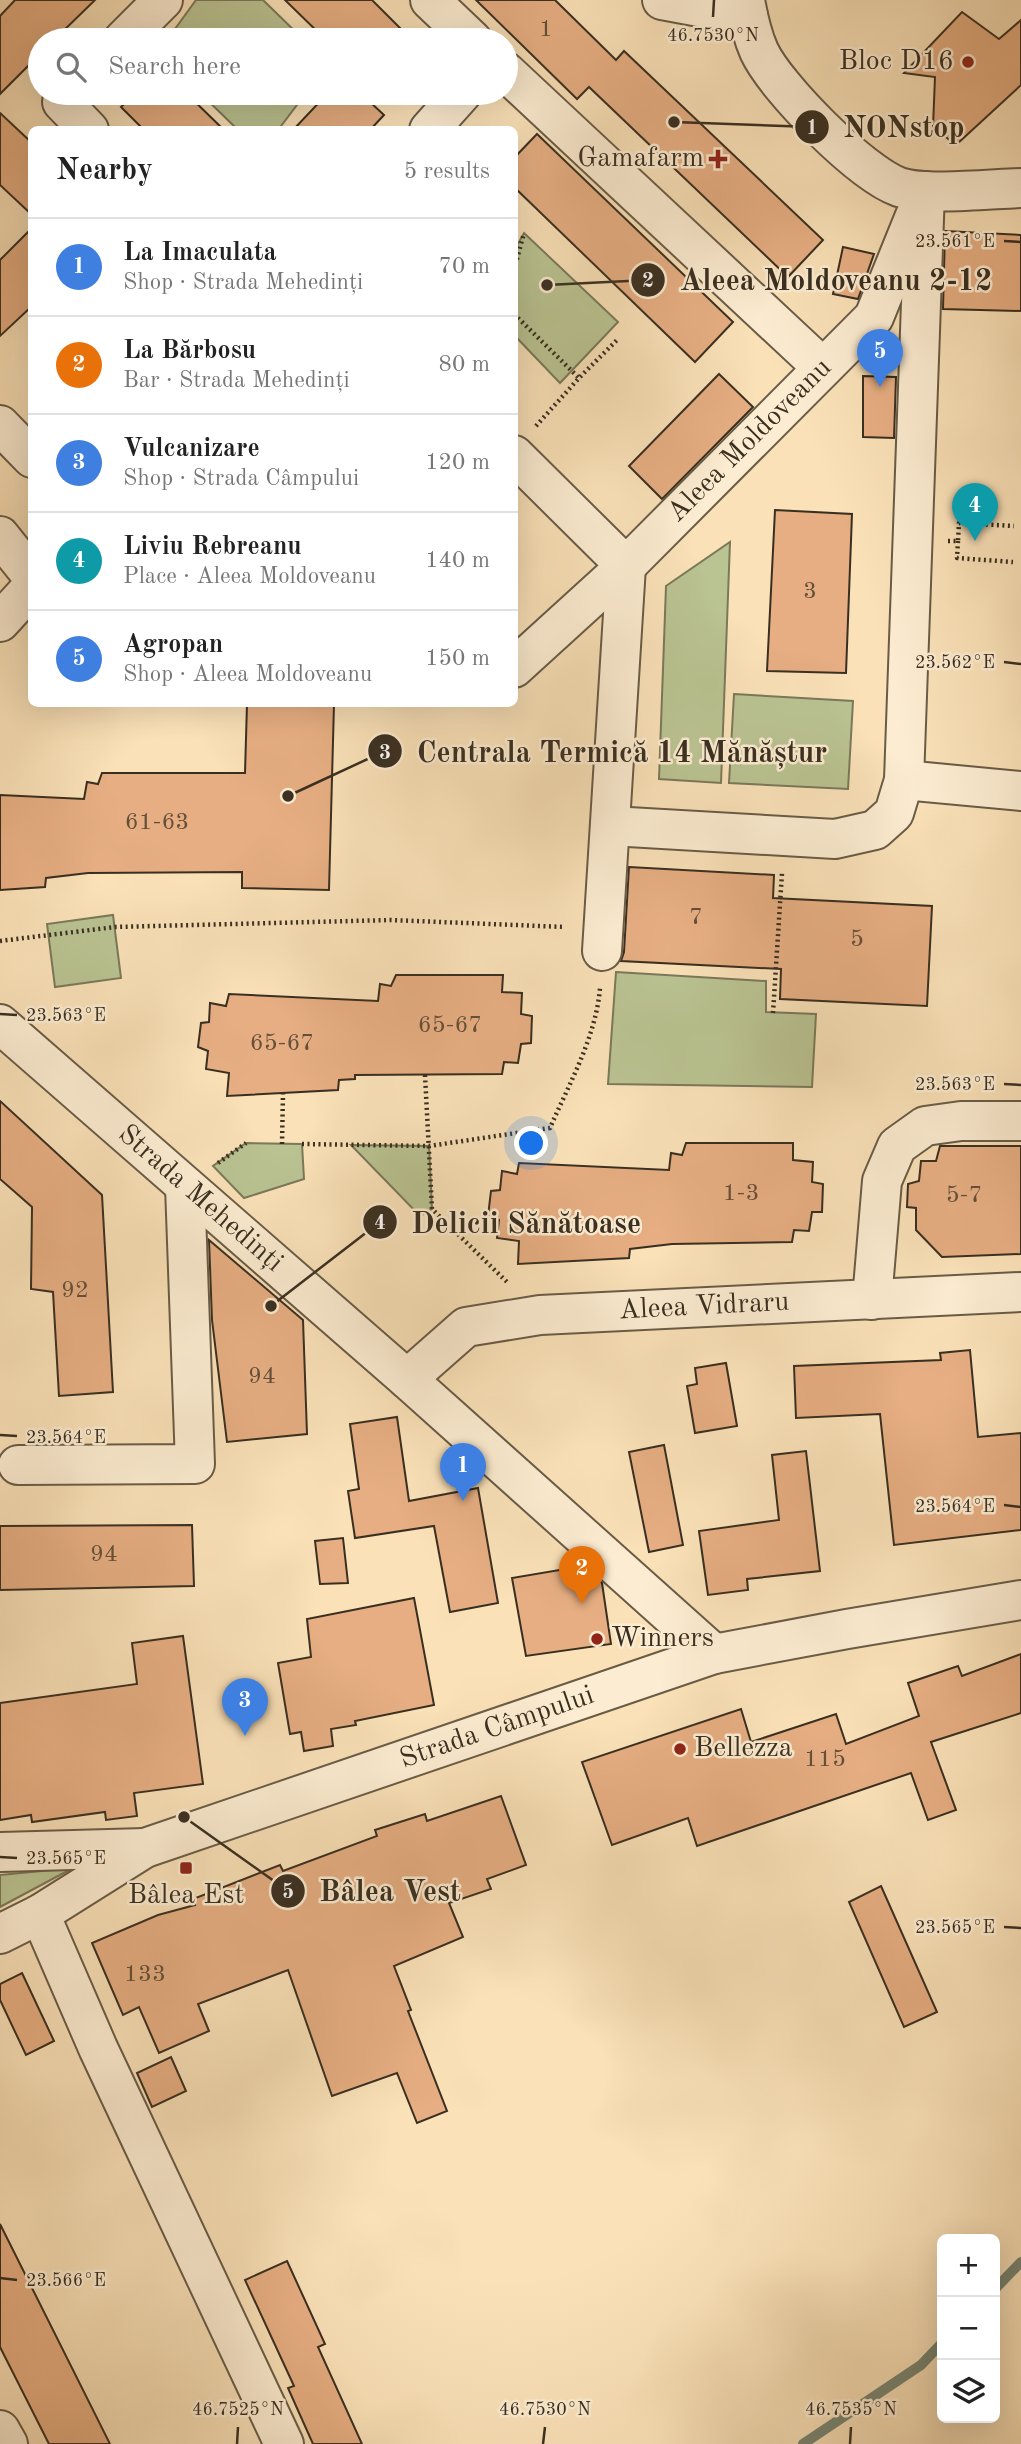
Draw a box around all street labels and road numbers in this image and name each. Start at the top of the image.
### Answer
street label: Aleea Moldoveanu [663,354,837,528]
street label: Strada Mehedinți [112,1120,288,1278]
street label: Aleea Vidraru [618,1289,790,1325]
street label: Strada Câmpului [396,1682,598,1774]

